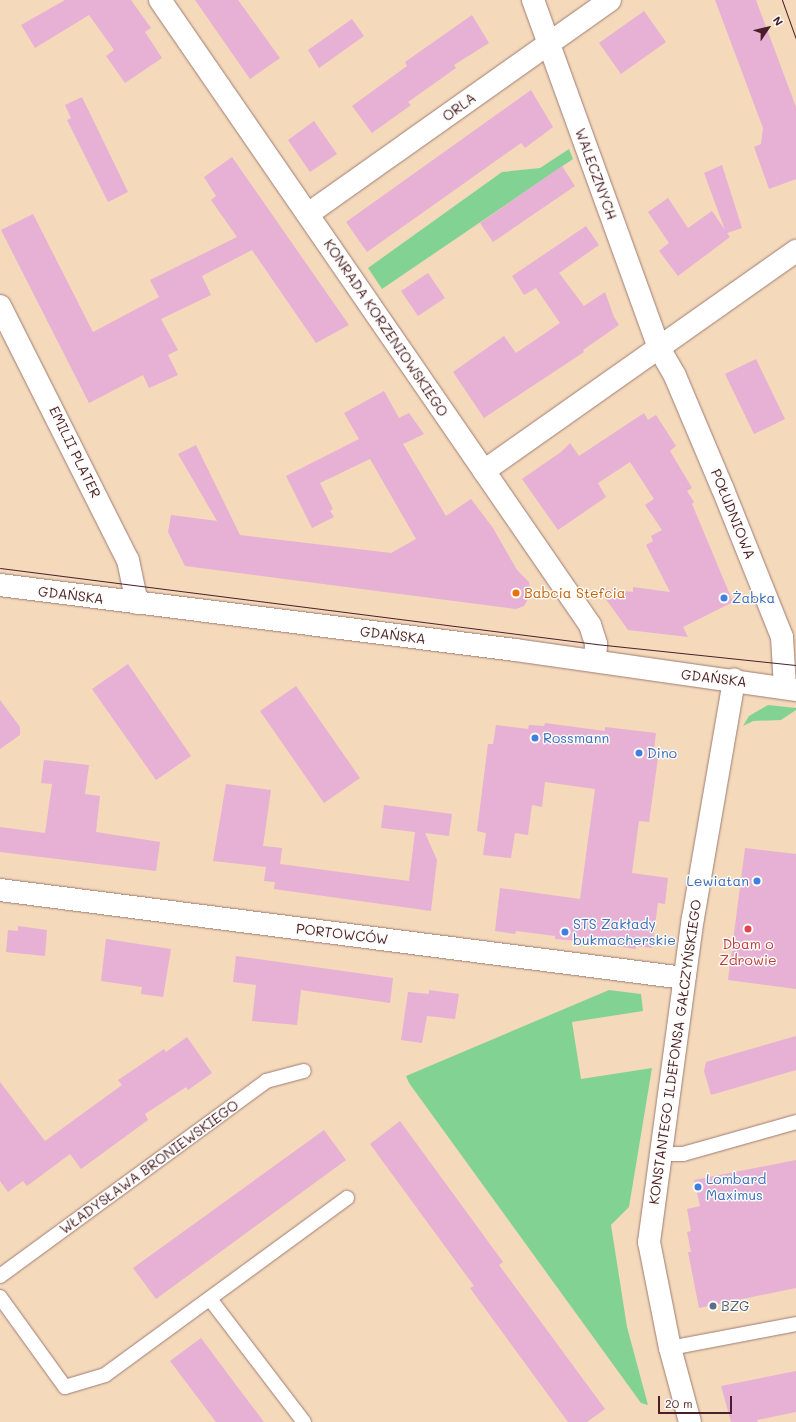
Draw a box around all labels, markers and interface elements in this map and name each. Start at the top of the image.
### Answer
north arrow [748,8,788,48]
text: N [770,13,787,29]
street label: ORLA [439,89,479,125]
street label: WALECZNYCH [572,126,620,222]
street label: KONRADA KORZENIOWSKIEGO [320,236,452,420]
street label: EMILII PLATER [46,403,104,501]
street label: POŁUDNIOWA [707,467,759,561]
street label: GDAŃSKA [37,583,105,607]
place label: Babcia Stefcia [524,585,625,601]
marker: Babcia Stefcia [511,588,521,598]
place label: Żabka [732,590,775,606]
marker: Żabka [719,593,729,603]
street label: GDAŃSKA [359,623,427,647]
street label: GDAŃSKA [680,666,748,690]
place label: Rossmann [543,730,609,746]
marker: Rossmann [530,733,540,743]
place label: Dino [647,745,677,761]
marker: Dino [634,748,644,758]
place label: Lewiatan [686,873,749,889]
marker: Lewiatan [752,876,762,886]
street label: KONSTANTEGO ILDEFONSA GAŁCZYŃSKIEGO [645,898,705,1206]
place label: STS Zakłady bukmacherskie [573,916,676,948]
street label: PORTOWCÓW [295,920,389,948]
marker: Dbam o Zdrowie [743,924,753,934]
marker: STS Zakłady bukmacherskie [560,927,570,937]
place label: Dbam o Zdrowie [719,936,777,968]
street label: WŁADYSŁAWA BRONIEWSKIEGO [56,1096,242,1238]
place label: Lombard Maximus [706,1171,766,1204]
marker: Lombard Maximus [693,1182,703,1192]
place label: BZG [721,1298,749,1314]
marker: BZG [708,1301,718,1311]
scale bar [660,1388,734,1414]
text: 20 m [665,1395,693,1411]

